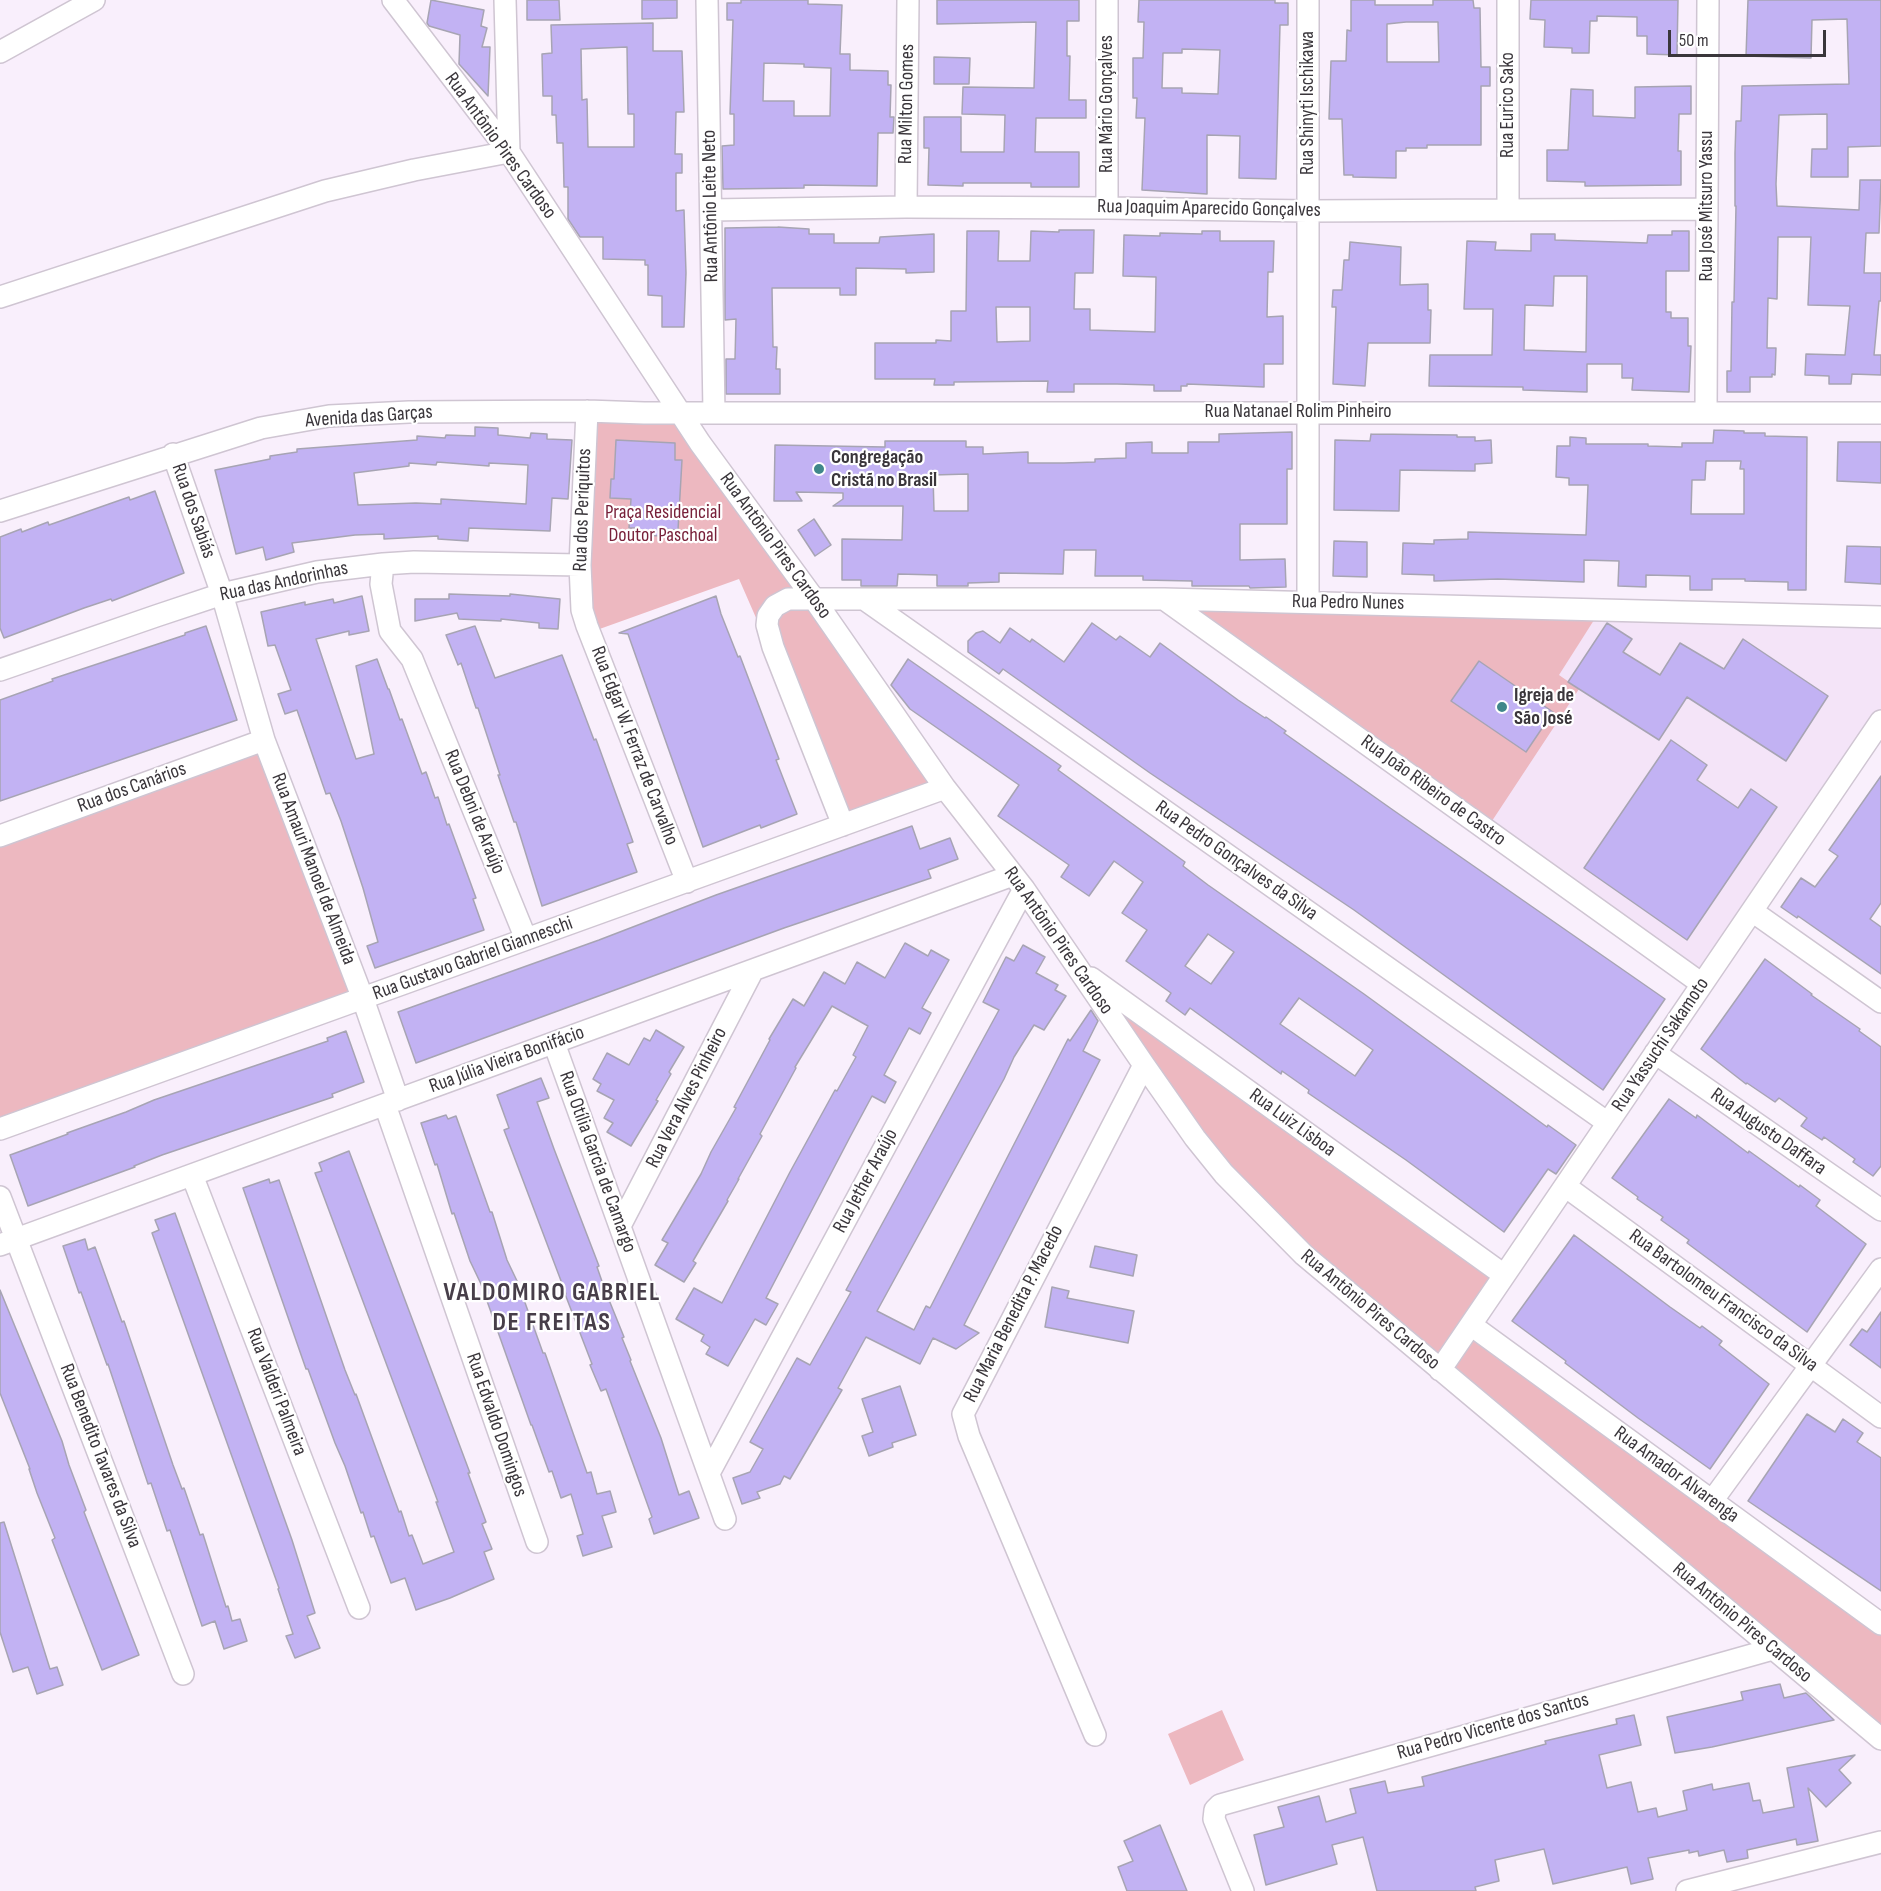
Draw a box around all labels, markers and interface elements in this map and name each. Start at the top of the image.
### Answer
scale bar [1671,18,1828,56]
text: 50 m [1679,30,1709,51]
street label: Rua Shinyti Ischikawa [1296,31,1320,175]
street label: Rua Mário Gonçalves [1095,35,1119,173]
street label: Rua Milton Gomes [894,44,920,164]
street label: Rua Eurico Sako [1496,52,1520,158]
street label: Rua Antônio Pires Cardoso [439,68,561,224]
street label: Rua Antônio Leite Neto [698,129,724,283]
street label: Rua José Mitsuro Yassu [1695,131,1719,281]
street label: Rua Joaquim Aparecido Gonçalves [1097,195,1321,223]
street label: Rua Natanael Rolim Pinheiro [1204,400,1392,424]
street label: Avenida das Garças [305,401,433,433]
place label: Congregação Cristã no Brasil [831,446,937,493]
street label: Rua dos Periquitos [569,448,597,572]
street label: Rua dos Sabiás [166,460,220,562]
marker: Congregação Cristã no Brasil [812,462,826,476]
street label: Rua Antônio Pires Cardoso [714,468,836,624]
park label: Praça Residencial Doutor Paschoal [605,501,721,548]
street label: Rua das Andorinhas [218,557,350,607]
street label: Rua Pedro Nunes [1292,590,1404,616]
street label: Rua Edgar W. Ferraz de Carvalho [585,643,683,849]
place label: Igreja de São José [1514,684,1574,731]
marker: Igreja de São José [1495,700,1509,714]
street label: Rua João Ribeiro de Castro [1356,730,1510,852]
street label: Rua Debni de Araújo [438,746,510,878]
street label: Rua dos Canários [74,757,190,819]
street label: Rua Amauri Manoel de Almeida [265,770,361,968]
street label: Rua Pedro Gonçalves da Silva [1150,796,1322,926]
street label: Rua Antônio Pires Cardoso [998,863,1118,1019]
street label: Rua Gustavo Gabriel Gianneschi [370,912,576,1006]
street label: Rua Yassuchi Sakamoto [1607,973,1715,1117]
street label: Rua Júlia Vieira Bonifácio [426,1021,588,1099]
street label: Rua Vera Alves Pinheiro [641,1024,733,1172]
street label: Rua Otília Garcia de Camargo [553,1068,641,1256]
street label: Rua Augusto Daffara [1705,1083,1831,1181]
street label: Rua Luiz Lisboa [1244,1084,1340,1162]
street label: Rua Jether Araújo [829,1125,903,1237]
street label: Rua Maria Benedita P. Macedo [959,1221,1069,1407]
street label: Rua Bartolomeu Francisco da Silva [1624,1224,1822,1378]
street label: Rua Antônio Pires Cardoso [1295,1245,1445,1375]
district label: VALDOMIRO GABRIEL DE FREITAS [443,1277,661,1338]
street label: Rua Valderi Palmeira [241,1325,311,1459]
street label: Rua Edvaldo Domingos [460,1350,532,1500]
street label: Rua Benedito Tavares da Silva [54,1361,146,1551]
street label: Rua Amador Alvarenga [1609,1422,1743,1528]
street label: Rua Antônio Pires Cardoso [1667,1558,1817,1688]
street label: Rua Pedro Vicente dos Santos [1394,1688,1592,1766]

